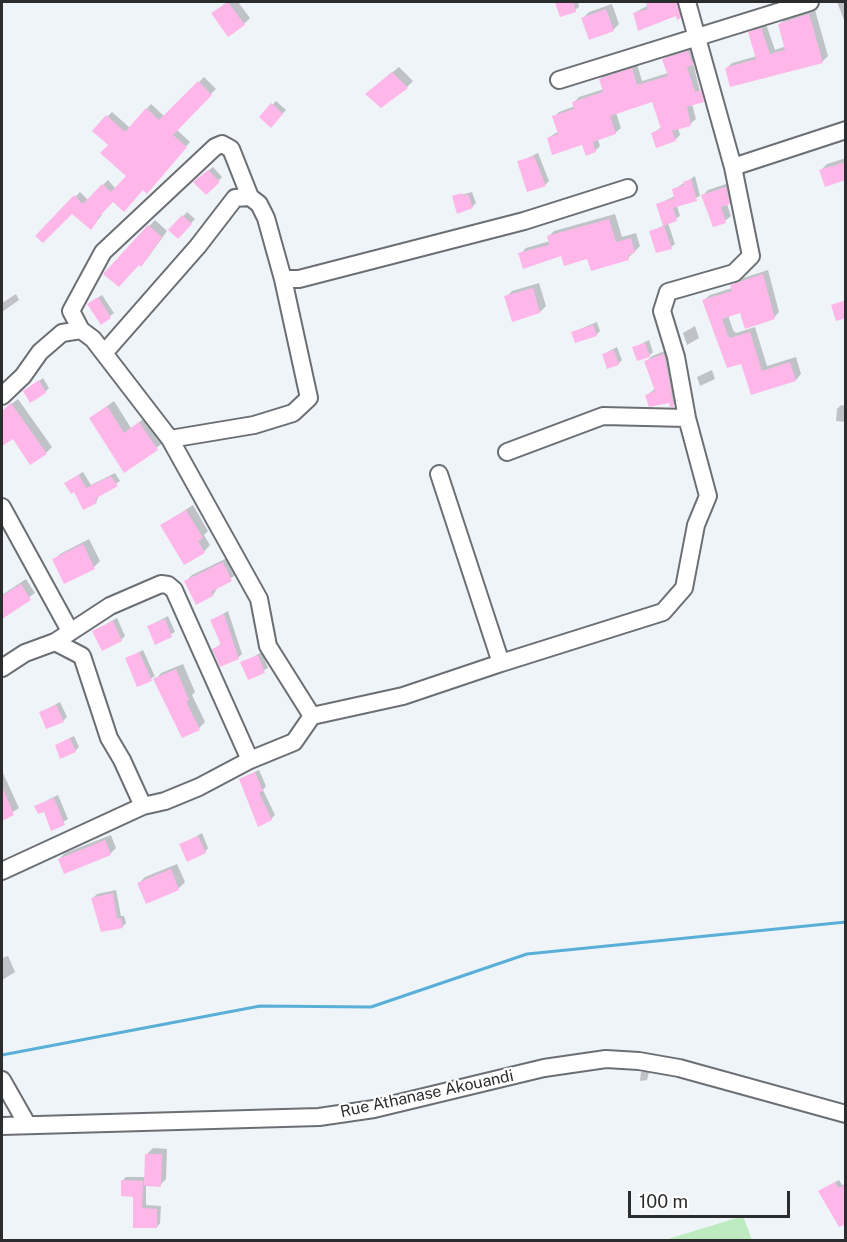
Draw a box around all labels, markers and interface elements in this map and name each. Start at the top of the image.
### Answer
street label: Rue Athanase Akouandi [339,1066,515,1122]
scale bar [631,1179,793,1217]
text: 100 m [639,1191,688,1212]

